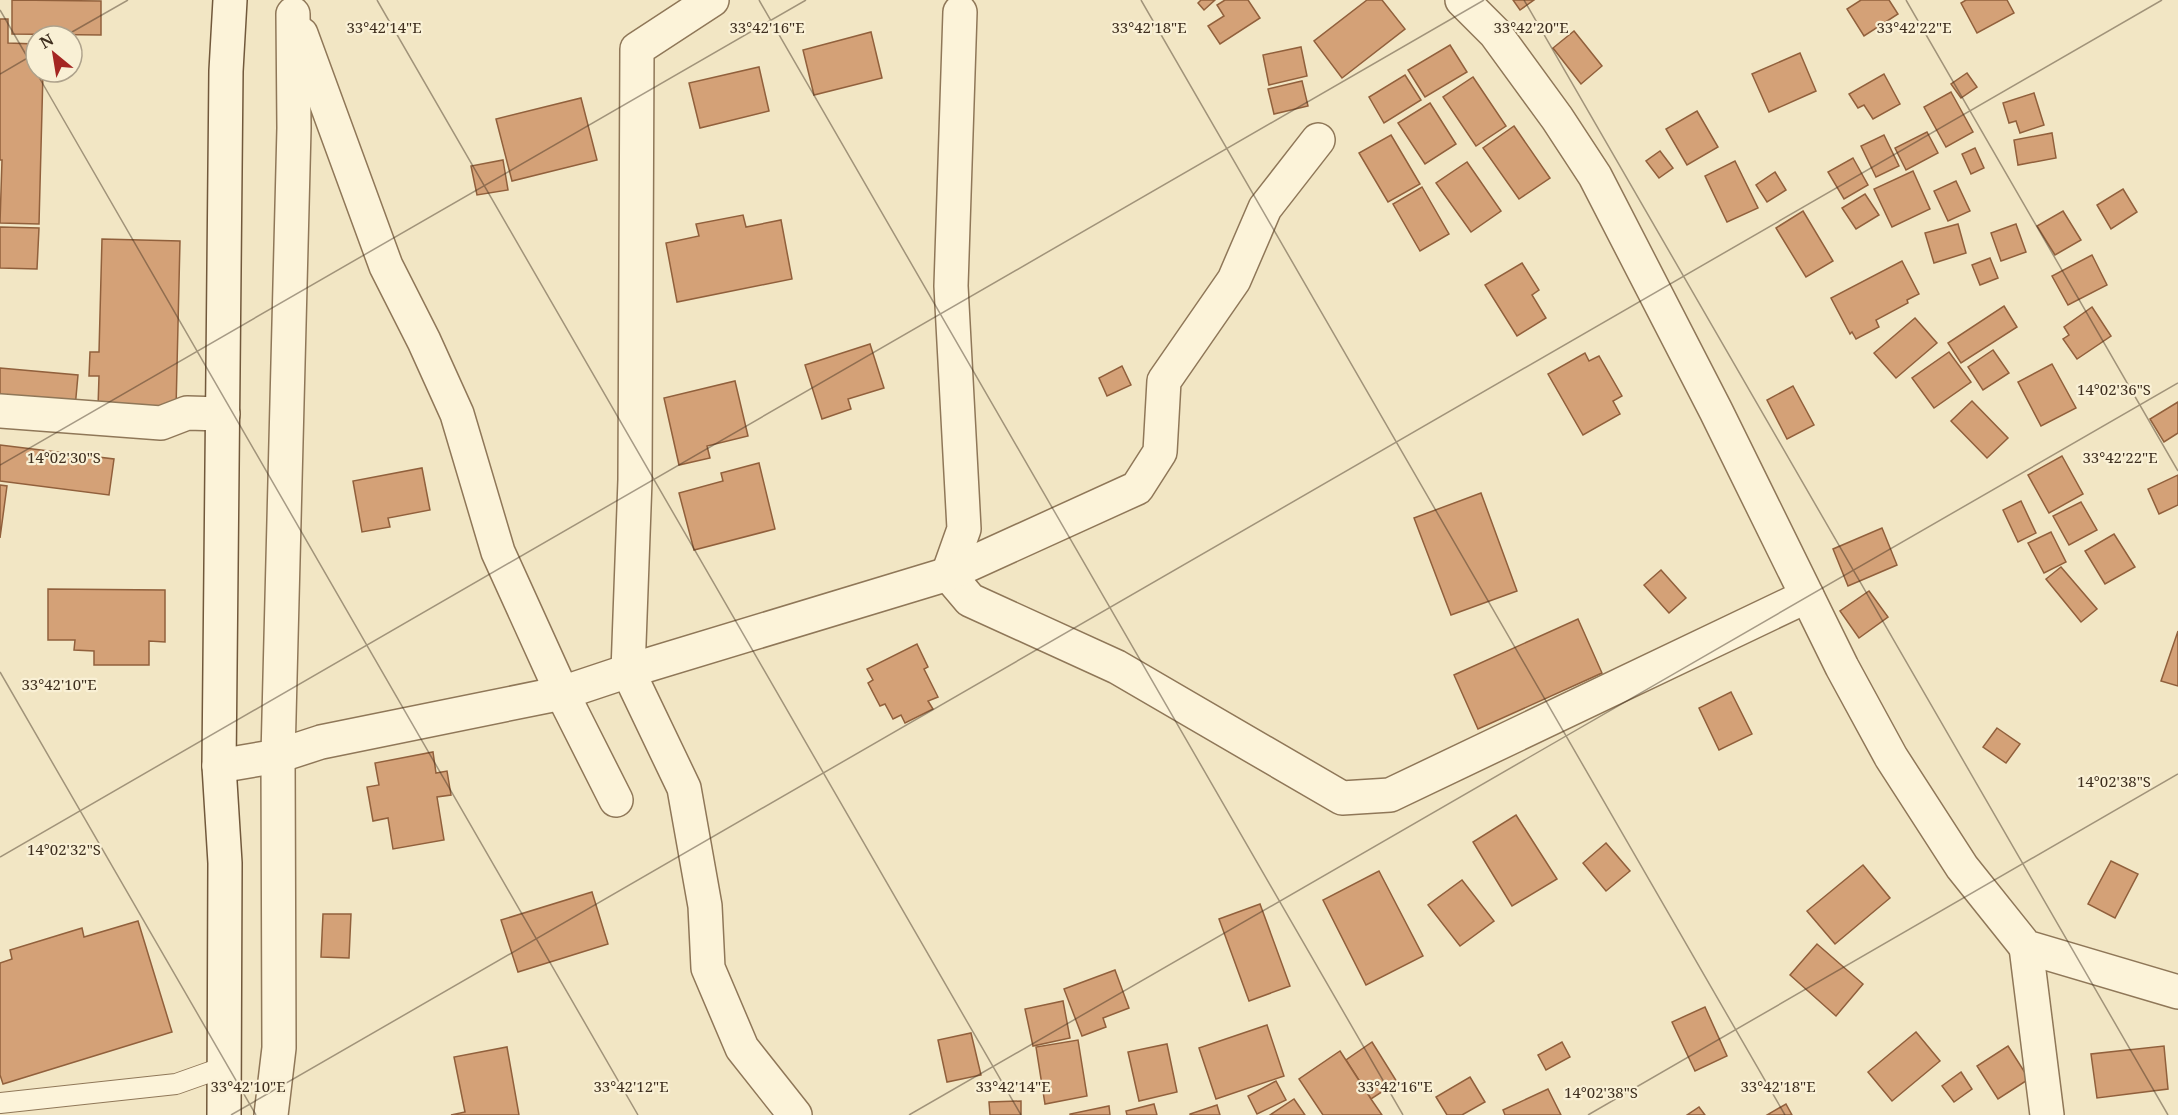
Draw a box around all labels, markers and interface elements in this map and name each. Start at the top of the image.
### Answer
text: 33°42'14"E [346,17,422,37]
text: 33°42'16"E [729,17,805,37]
text: 33°42'18"E [1111,17,1187,37]
text: 33°42'20"E [1493,17,1569,37]
text: 33°42'22"E [1876,17,1952,37]
north arrow [24,24,84,84]
text: N [36,28,58,54]
text: 14°02'36"S [2077,379,2151,399]
text: 14°02'30"S [27,447,101,467]
text: 33°42'22"E [2082,447,2158,467]
text: 33°42'10"E [21,674,97,694]
text: 14°02'38"S [2077,771,2151,791]
text: 14°02'32"S [27,839,101,859]
text: 33°42'10"E [210,1076,286,1096]
text: 33°42'12"E [593,1076,669,1096]
text: 33°42'14"E [975,1076,1051,1096]
text: 33°42'16"E [1357,1076,1433,1096]
text: 33°42'18"E [1740,1076,1816,1096]
text: 14°02'38"S [1564,1082,1638,1102]

